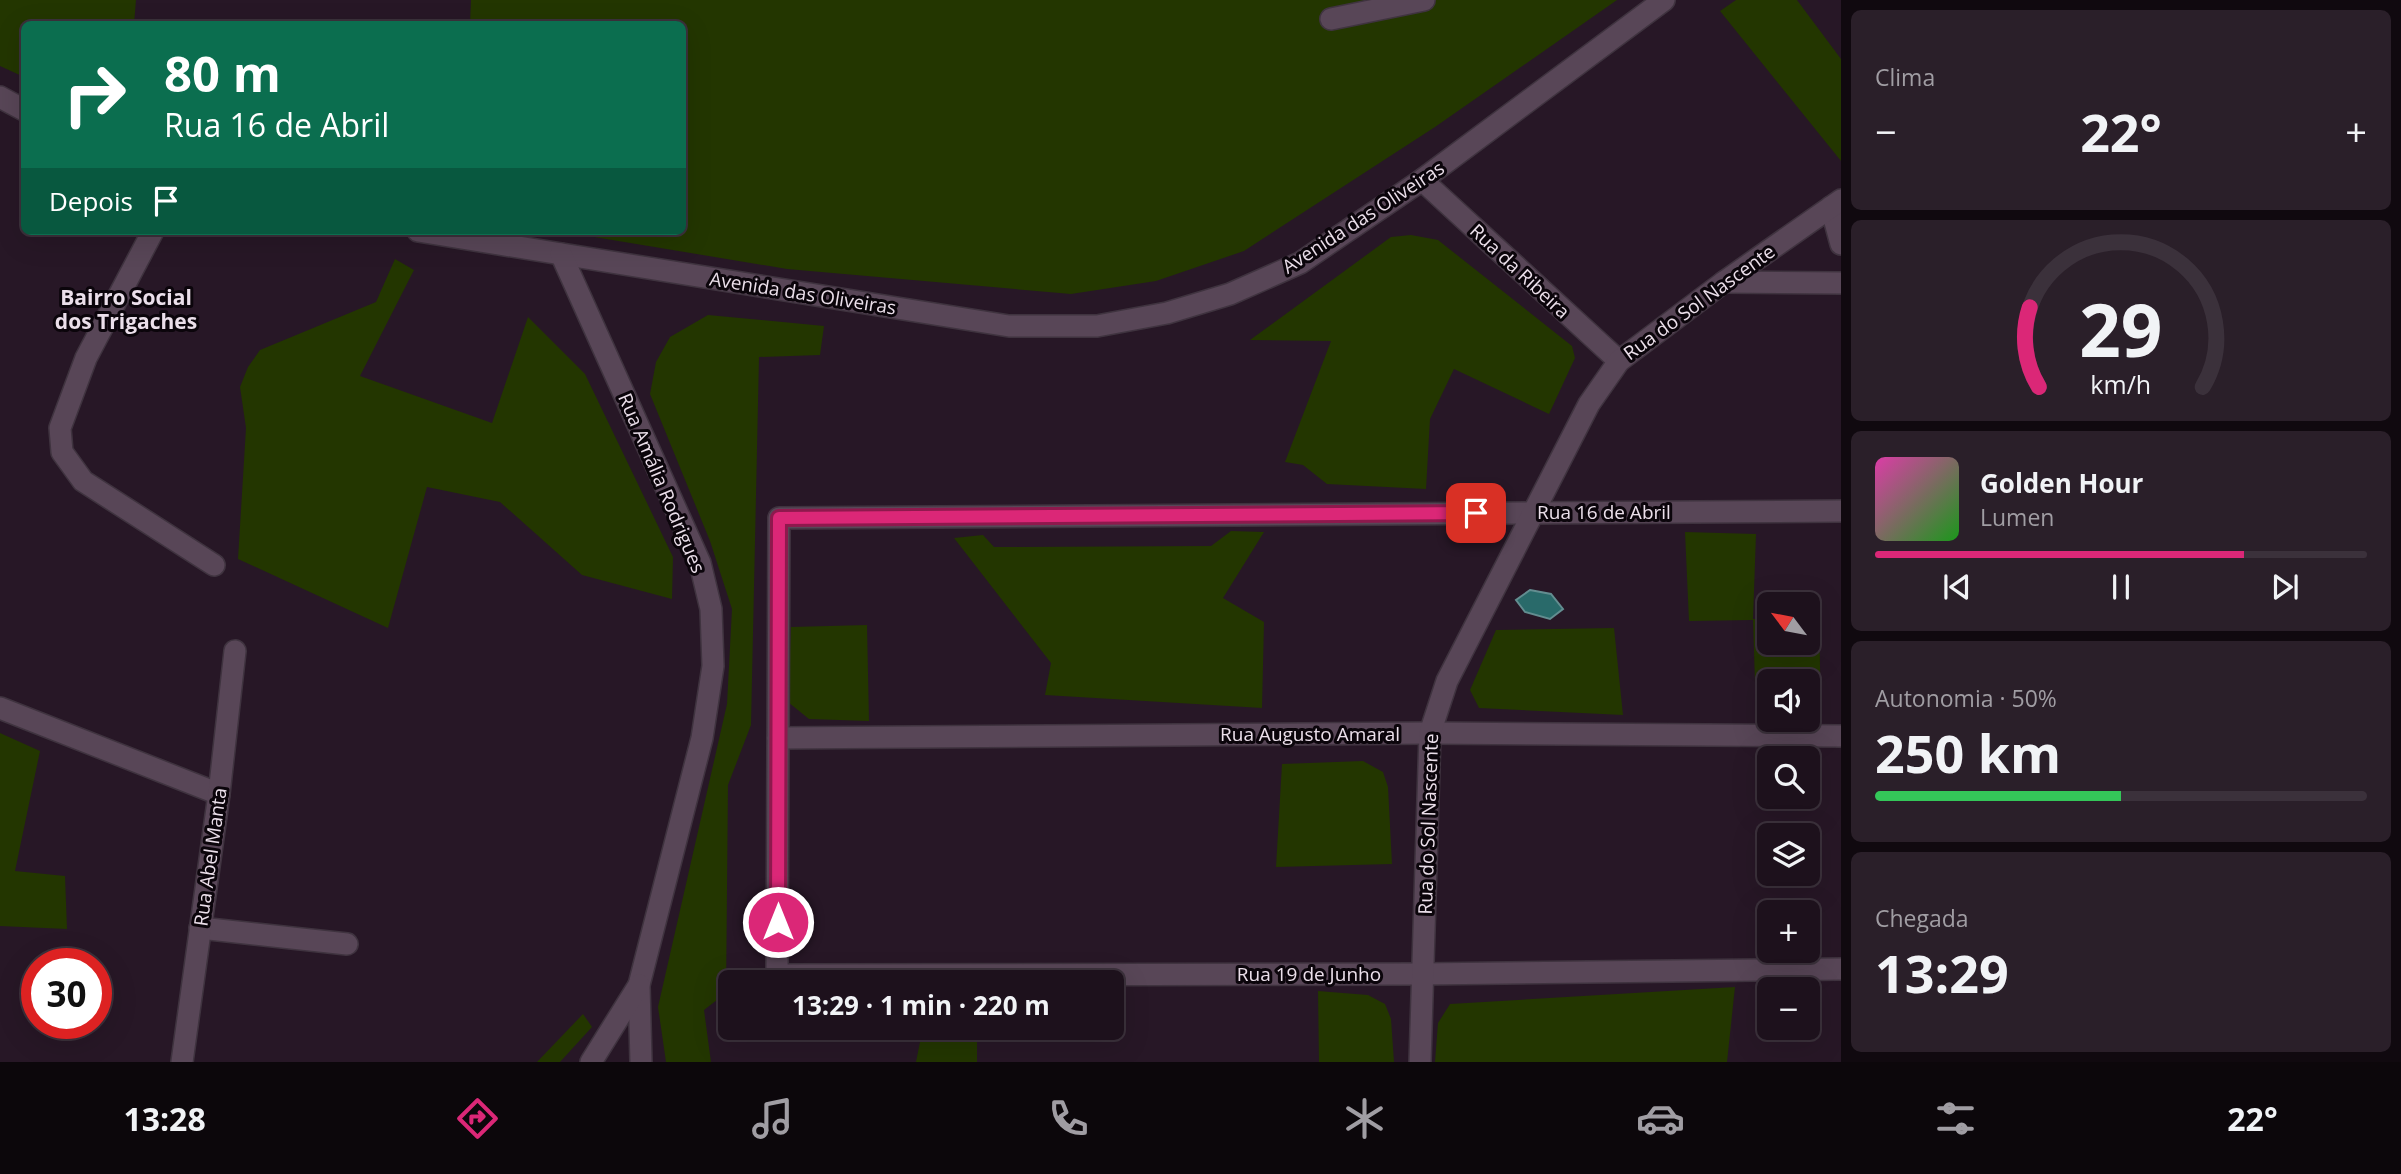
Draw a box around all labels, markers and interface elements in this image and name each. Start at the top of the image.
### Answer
text: 80 m [164,40,281,106]
icon: right [49,49,140,140]
text: Clima [1875,61,1935,93]
text: 22° [2080,96,2162,167]
text: Rua 16 de Abril [164,103,389,146]
text: − [1875,105,1897,157]
text: + [2345,105,2367,157]
street label: Avenida das Oliveiras [1277,155,1449,279]
icon: arrive [147,182,185,220]
text: Depois [49,183,133,219]
street label: Rua da Ribeira [1464,218,1576,324]
street label: Rua do Sol Nascente [1618,238,1780,366]
street label: Avenida das Oliveiras [708,265,898,321]
text: 29 [2079,279,2163,378]
district label: Bairro Social dos Trigaches [55,283,197,335]
text: km/h [2091,366,2151,400]
street label: Rua Amália Rodrigues [612,389,712,577]
text: Golden Hour [1980,465,2143,501]
pin [1446,483,1506,543]
icon: arrive [1457,494,1495,532]
street label: Rua 16 de Abril [1537,499,1671,525]
text: Lumen [1980,501,2054,533]
icon: previous [1938,568,1976,606]
icon: pause [2102,568,2140,606]
icon: next [2266,568,2304,606]
north arrow [1757,592,1820,654]
map controls [1757,592,1820,1040]
button: sound [1757,669,1820,732]
text: Autonomia · 50% [1875,682,2057,714]
text: 250 km [1875,717,2061,788]
street label: Rua Augusto Amaral [1220,721,1400,747]
street label: Rua do Sol Nascente [1412,733,1444,915]
button: search [1757,746,1820,809]
street label: Rua Abel Manta [187,786,233,928]
button: layers [1757,823,1820,886]
position arrow [741,885,815,959]
button: + [1757,900,1820,963]
text: Chegada [1875,902,1969,934]
text: 13:29 [1875,937,2009,1008]
speed limit sign: 30 [21,948,112,1039]
street label: Rua 19 de Junho [1237,961,1381,987]
button: − [1757,977,1820,1040]
text: 13:29 · 1 min · 220 m [792,987,1050,1023]
icon: directions [453,1094,502,1143]
icon: music [748,1094,797,1143]
icon: phone [1044,1094,1093,1143]
icon: climate [1340,1094,1389,1143]
icon: car [1636,1094,1685,1143]
icon: filters [1931,1094,1980,1143]
text: 13:28 [123,1097,206,1140]
text: 22° [2227,1097,2278,1140]

